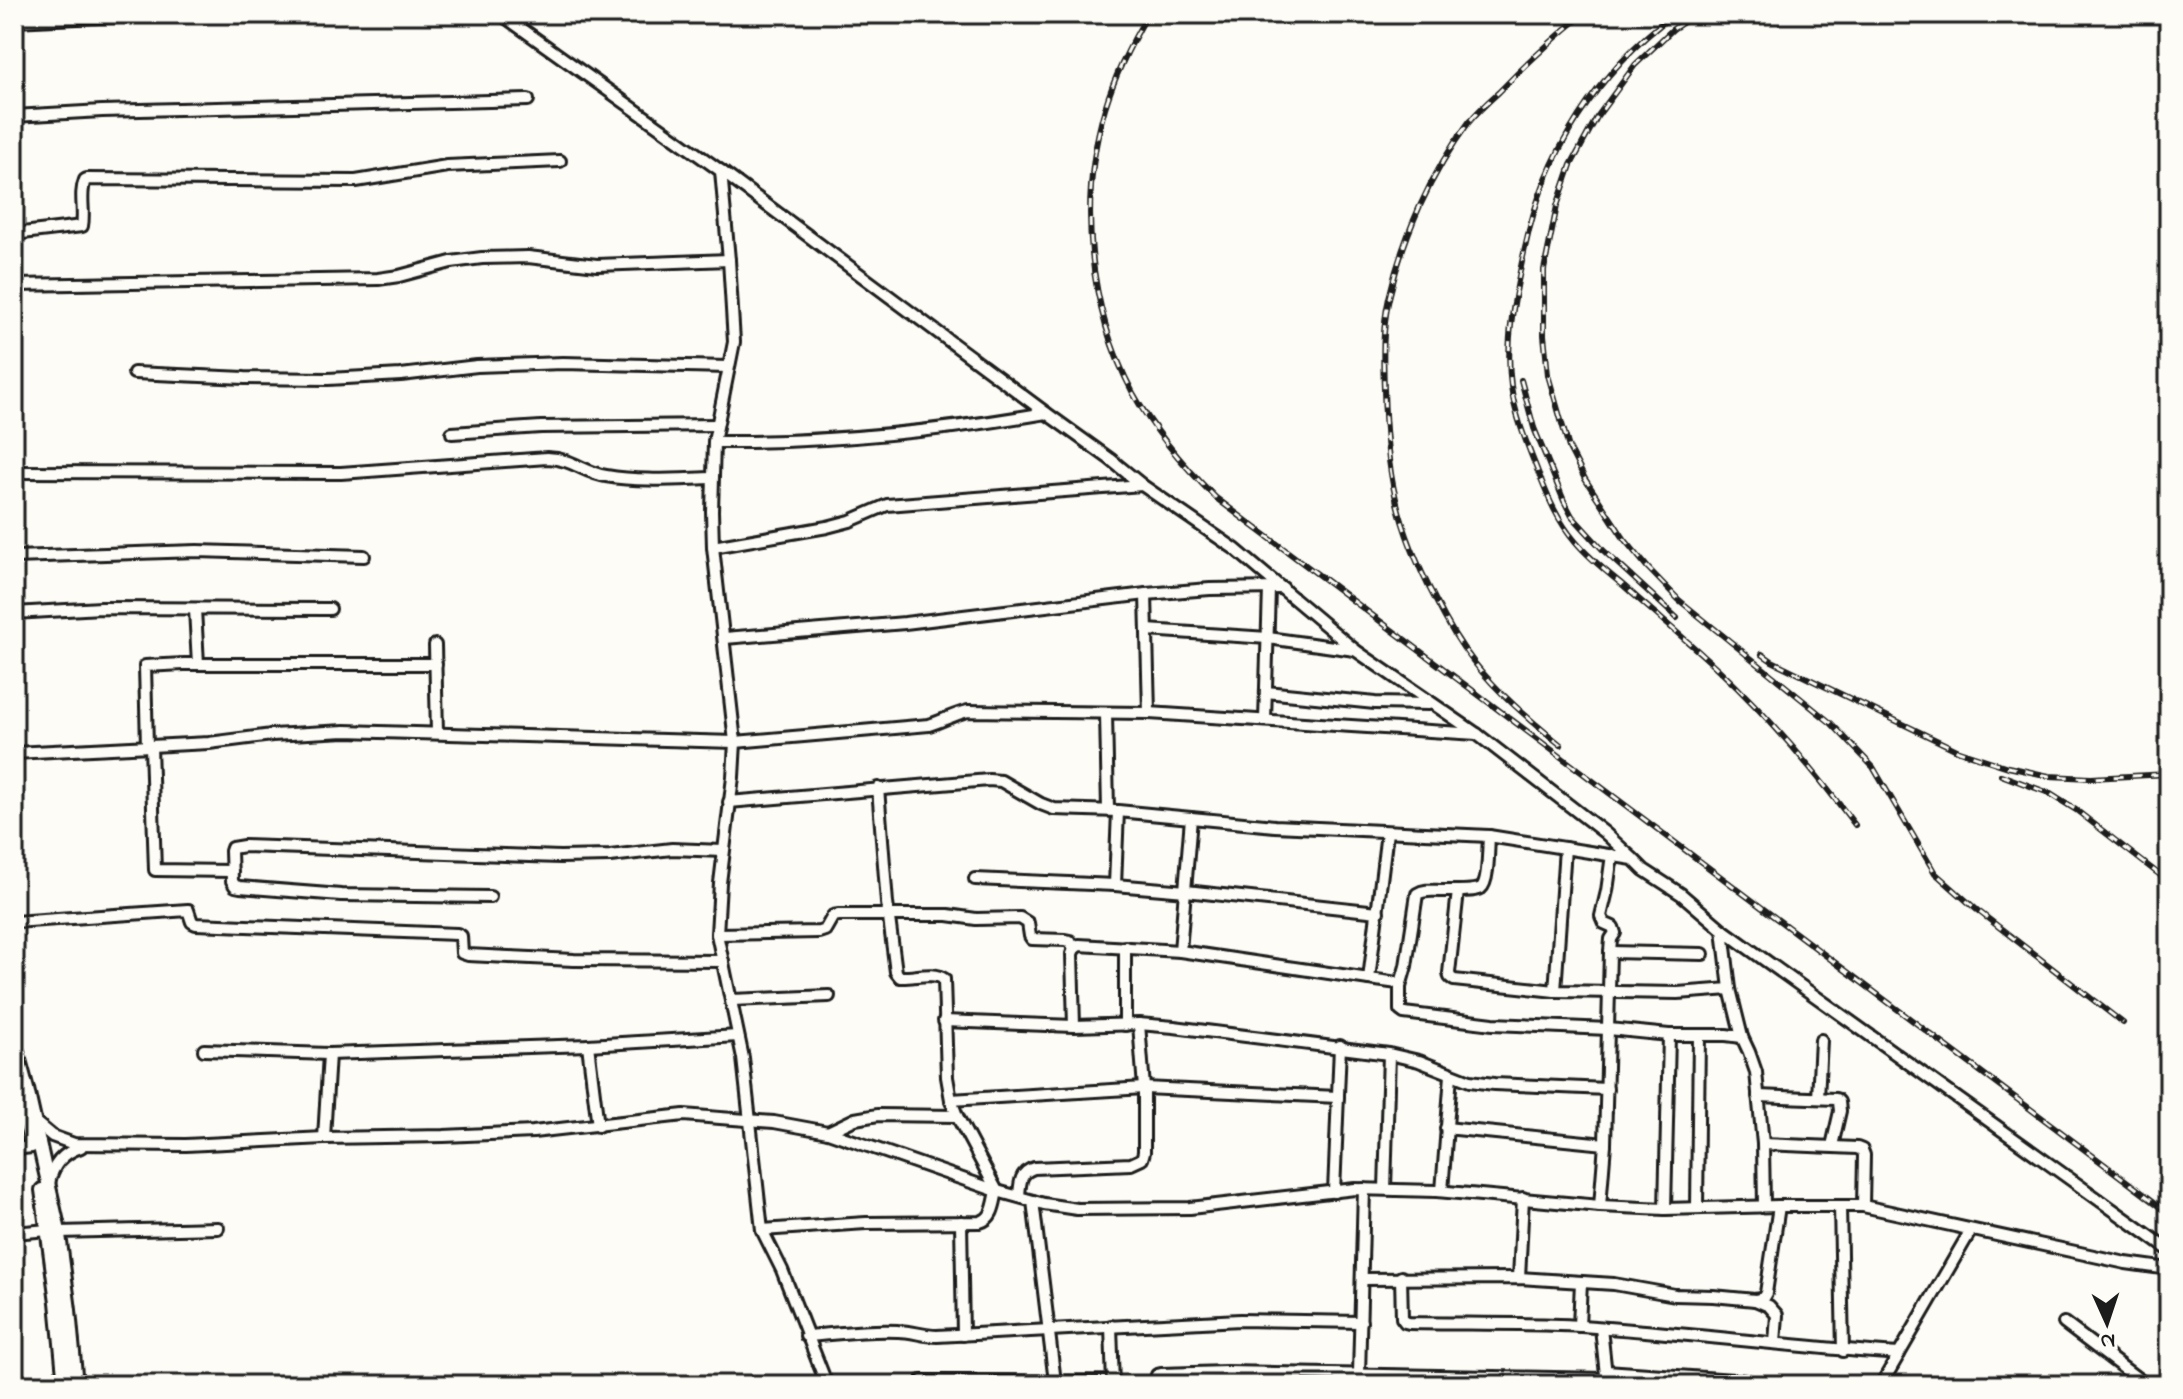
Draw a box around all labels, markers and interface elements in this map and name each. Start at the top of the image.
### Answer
north arrow [2067,1283,2147,1363]
text: N [2100,1324,2116,1356]

